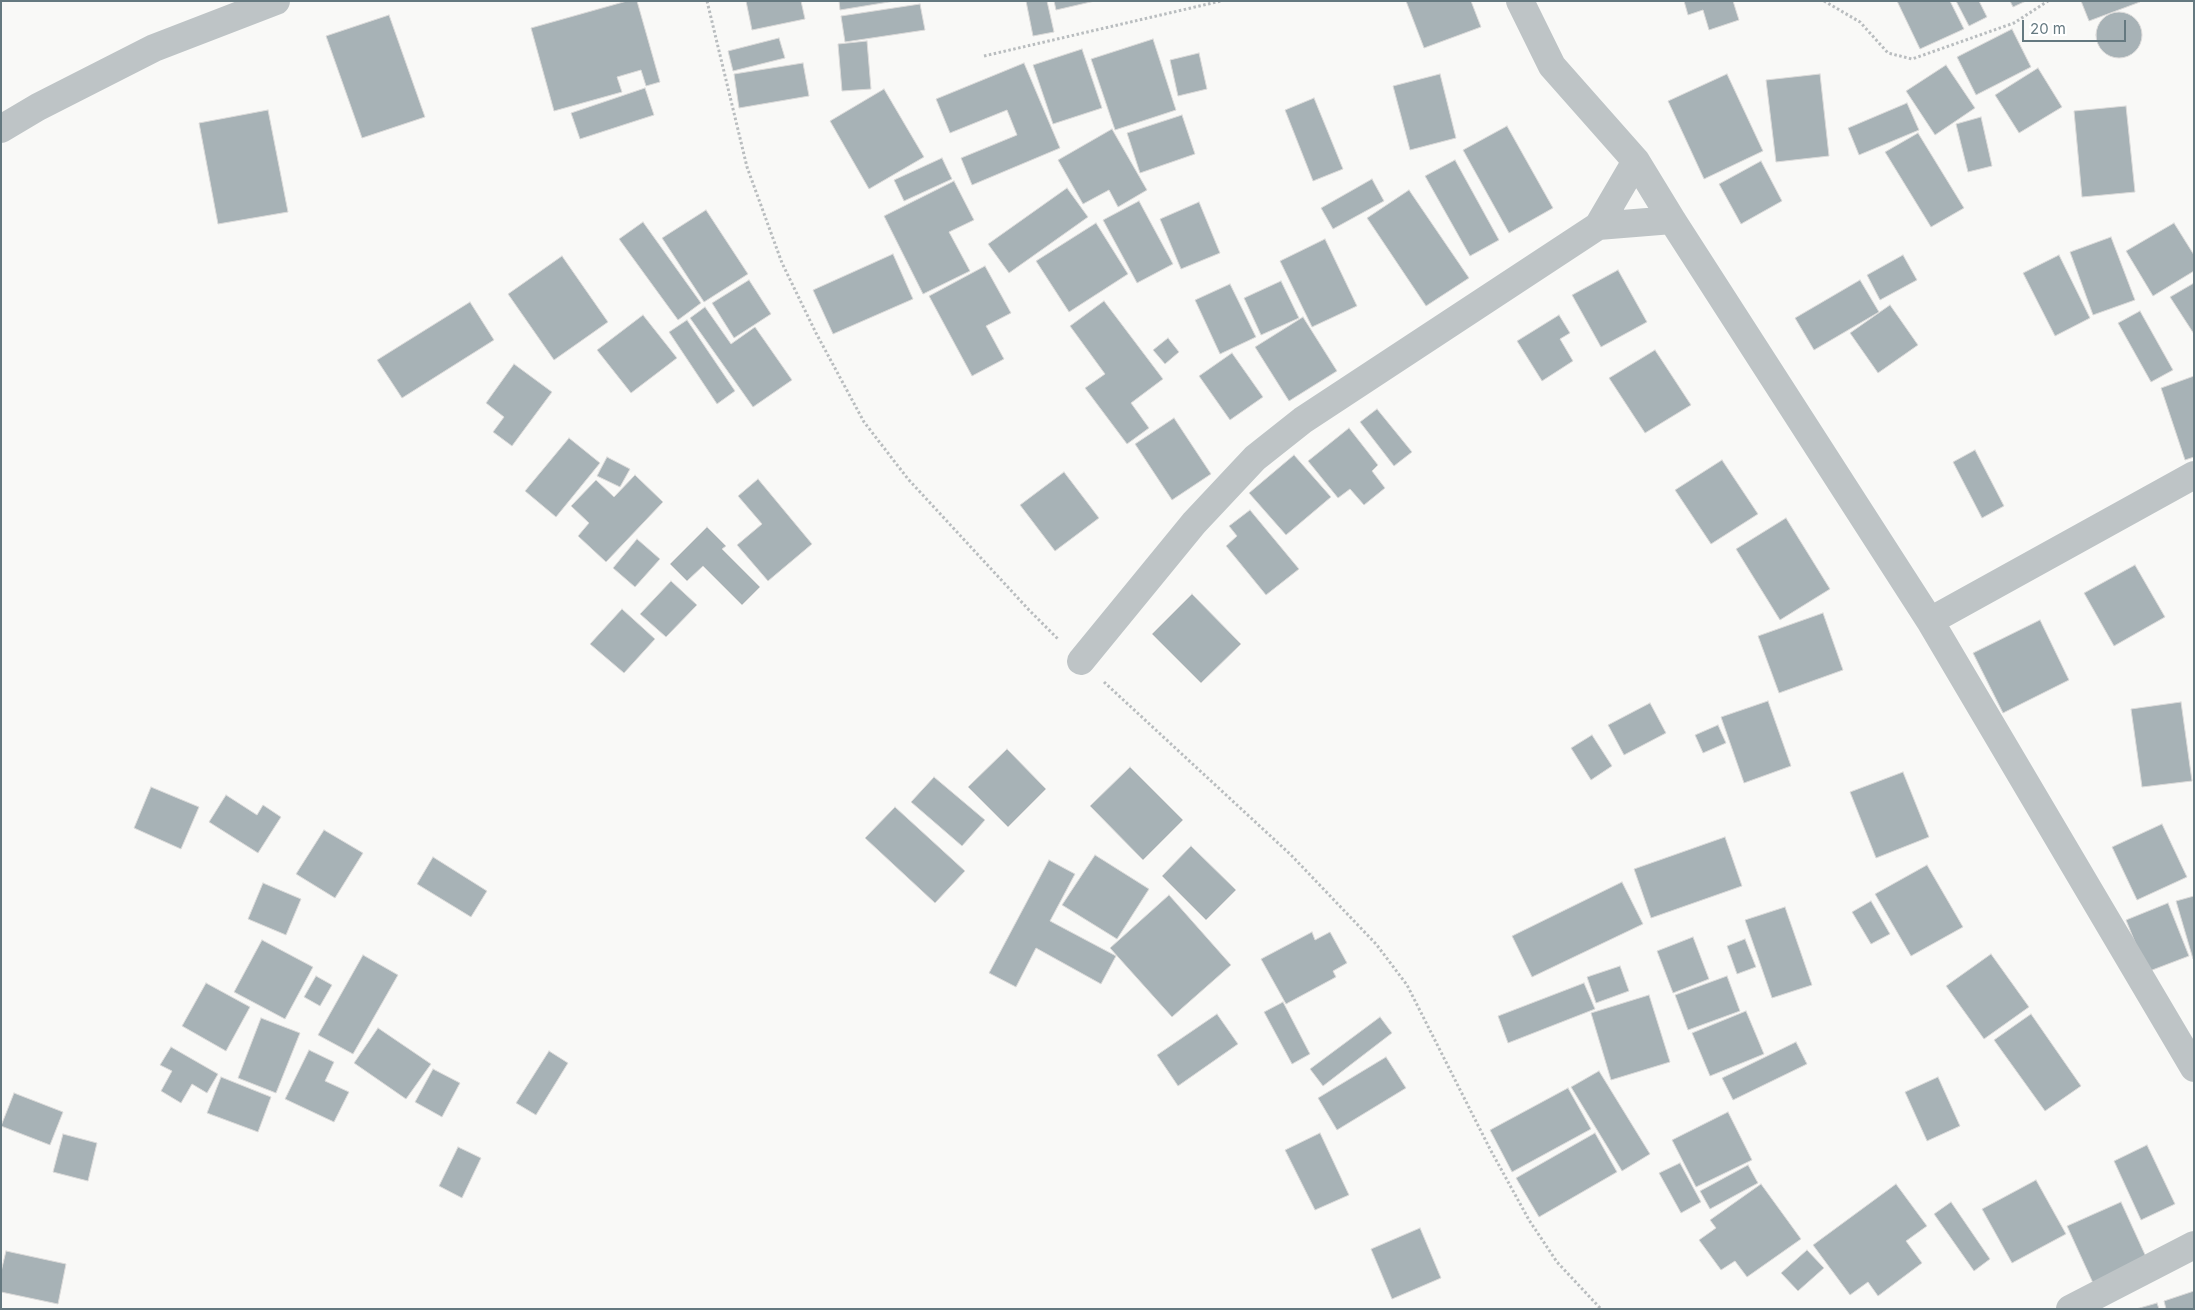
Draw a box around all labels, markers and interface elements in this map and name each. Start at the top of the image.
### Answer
scale bar [2025,10,2129,42]
text: 20 m [2030,19,2066,38]

